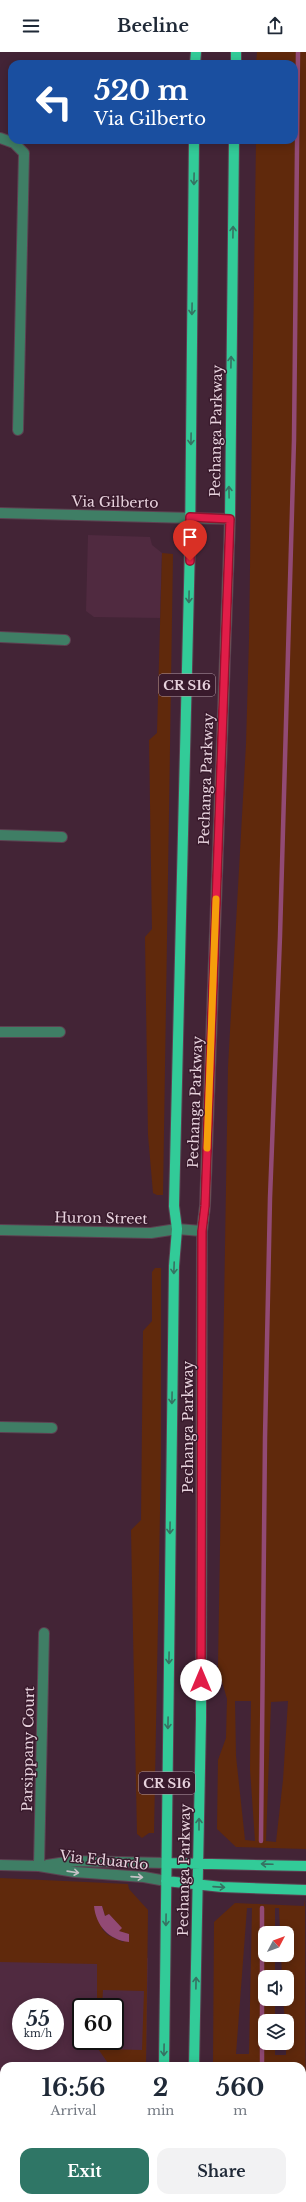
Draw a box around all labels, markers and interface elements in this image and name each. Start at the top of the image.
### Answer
icon: menu [20,15,42,37]
text: Beeline [117,15,189,37]
icon: share [264,15,286,37]
text: 520 m [94,73,188,108]
icon: left [28,76,80,128]
text: Via Gilberto [94,108,206,130]
one-way arrow [190,172,198,185]
one-way arrow [229,226,237,239]
one-way arrow [188,302,196,315]
one-way arrow [227,356,235,369]
street label: Pechanga Parkway [206,365,226,497]
one-way arrow [187,432,195,445]
one-way arrow [225,486,233,499]
street label: Via Gilberto [70,492,159,512]
pin [173,520,207,561]
icon: arrive [179,526,201,548]
one-way arrow [185,590,193,603]
road number: CR S16 [159,674,215,696]
street label: Pechanga Parkway [195,712,217,846]
street label: Pechanga Parkway [184,1035,206,1169]
street label: Huron Street [54,1208,149,1228]
one-way arrow [170,1261,178,1274]
street label: Pechanga Parkway [179,1361,197,1493]
one-way arrow [168,1391,176,1404]
one-way arrow [167,1521,174,1534]
one-way arrow [165,1651,173,1664]
position arrow [180,1659,222,1701]
street label: Parsippany Court [18,1685,38,1812]
one-way arrow [164,1716,172,1729]
road number: CR S16 [139,1772,195,1794]
street label: Pechanga Parkway [174,1804,194,1936]
one-way arrow [195,1818,203,1831]
street label: Via Eduardo [58,1846,149,1874]
one-way arrow [261,1860,274,1868]
one-way arrow [66,1868,79,1875]
one-way arrow [130,1873,143,1880]
one-way arrow [212,1883,225,1890]
one-way arrow [162,1913,169,1926]
north arrow [258,1926,294,1962]
map controls [258,1926,294,2050]
button: sound [258,1970,294,2006]
one-way arrow [193,1977,200,1990]
speed limit sign: 60 [72,1998,124,2050]
text: 55 [26,2007,50,2031]
button: layers [258,2014,294,2050]
text: km/h [24,2027,52,2040]
one-way arrow [160,2043,168,2056]
text: 16:56 [42,2073,105,2102]
text: 2 [153,2073,168,2102]
text: 560 [216,2073,264,2102]
text: Arrival [50,2102,97,2119]
text: min [147,2102,174,2119]
text: m [233,2102,247,2119]
button: Exit [20,2148,149,2194]
button: Share [157,2148,286,2194]

